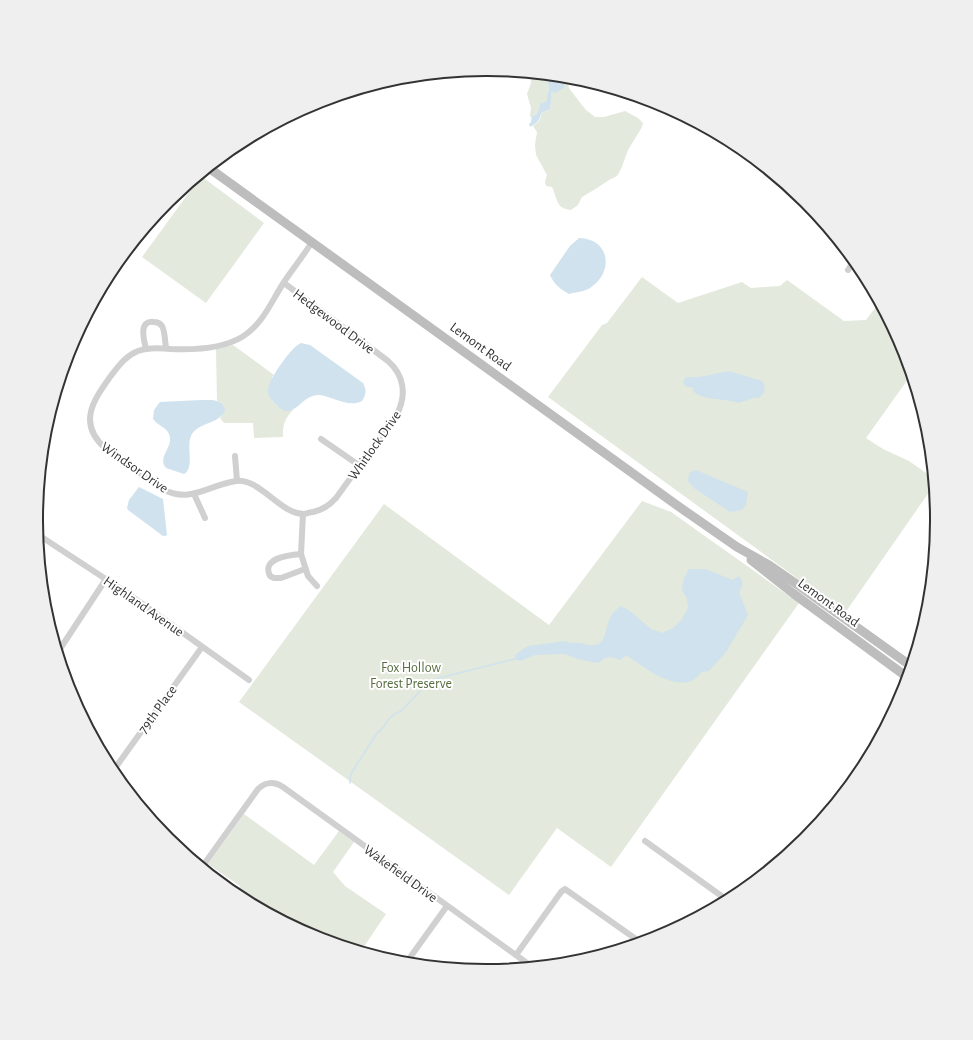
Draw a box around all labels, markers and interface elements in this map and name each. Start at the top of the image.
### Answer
street label: Hedgewood Drive [290,287,377,357]
street label: Lemont Road [447,320,514,374]
street label: Whitlock Drive [346,408,404,483]
street label: Windsor Drive [98,440,170,496]
street label: Highland Avenue [101,574,186,640]
street label: Lemont Road [795,576,862,630]
park label: Fox Hollow Forest Preserve [370,661,452,691]
street label: 79th Place [136,683,180,736]
street label: Wakefield Drive [361,843,440,905]

